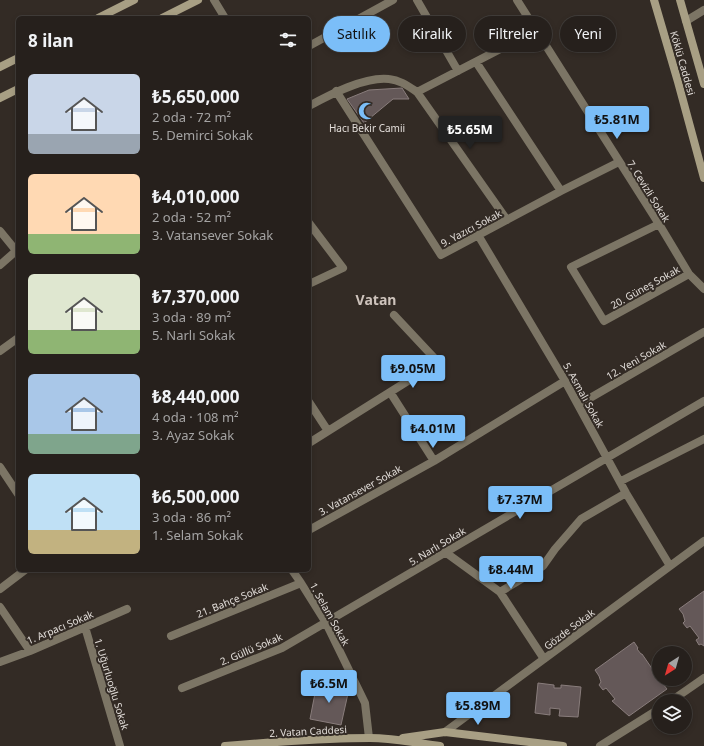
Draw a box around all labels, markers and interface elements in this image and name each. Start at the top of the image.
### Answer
chip: Satılık [323,16,390,52]
chip: Kiralık [398,16,466,52]
chip: Filtreler [474,16,552,52]
chip: Yeni [560,16,616,52]
text: 8 ilan [28,29,74,52]
icon: filters [277,29,299,51]
street label: Köklü Caddesi [667,29,699,97]
text: ₺5,650,000 [152,85,239,108]
icon: home [60,90,108,138]
mosque icon: Hacı Bekir Camii [357,101,377,121]
pin: ₺5.81M [584,106,650,140]
text: 2 oda · 72 m² [152,108,231,126]
text: ₺5.81M [594,110,640,128]
pin: ₺5.65M [437,116,503,150]
text: ₺5.65M [447,120,493,138]
place label: Hacı Bekir Camii [329,121,405,135]
text: 5. Demirci Sokak [152,126,253,144]
street label: 7. Cevizli Sokak [624,157,674,225]
text: ₺4,010,000 [152,185,239,208]
icon: home [60,190,108,238]
street label: 9. Yazıcı Sokak [438,206,504,250]
text: 2 oda · 52 m² [152,208,231,226]
text: 3. Vatansever Sokak [152,226,273,244]
street label: 20. Güneş Sokak [608,262,683,312]
text: ₺7,370,000 [152,285,239,308]
icon: home [60,290,108,338]
district label: Vatan [356,290,396,309]
text: 3 oda · 89 m² [152,308,231,326]
text: 5. Narlı Sokak [152,326,235,344]
street label: 12. Yeni Sokak [604,337,669,383]
pin: ₺9.05M [380,355,446,389]
text: ₺9.05M [390,359,436,377]
street label: 5. Asmalı Sokak [560,360,608,431]
text: ₺8,440,000 [152,385,239,408]
icon: home [60,390,108,438]
text: 4 oda · 108 m² [152,408,239,426]
pin: ₺4.01M [400,415,466,449]
text: ₺4.01M [410,419,456,437]
text: 3. Ayaz Sokak [152,426,234,444]
street label: 3. Vatansever Sokak [316,461,405,519]
text: ₺6,500,000 [152,485,239,508]
pin: ₺7.37M [487,486,553,520]
icon: home [60,490,108,538]
text: ₺7.37M [497,490,543,508]
text: 3 oda · 86 m² [152,508,231,526]
street label: 5. Narlı Sokak [406,523,469,568]
text: 1. Selam Sokak [152,526,243,544]
pin: ₺8.44M [478,556,544,590]
text: ₺8.44M [488,560,534,578]
street label: 21. Bahçe Sokak [194,579,270,621]
street label: 1. Selam Sokak [307,580,353,649]
street label: Gözde Sokak [541,605,598,653]
street label: 1. Arpacı Sokak [25,606,96,647]
street label: 2. Güllü Sokak [218,629,285,668]
street label: 1. Uğurluoğlu Sokak [91,637,133,732]
north arrow [652,646,692,686]
map controls [652,646,692,734]
pin: ₺6.5M [301,670,357,704]
text: ₺6.5M [310,674,348,692]
pin: ₺5.89M [445,692,511,726]
button: layers [652,694,692,734]
text: ₺5.89M [455,696,501,714]
street label: 2. Vatan Caddesi [269,722,347,740]

